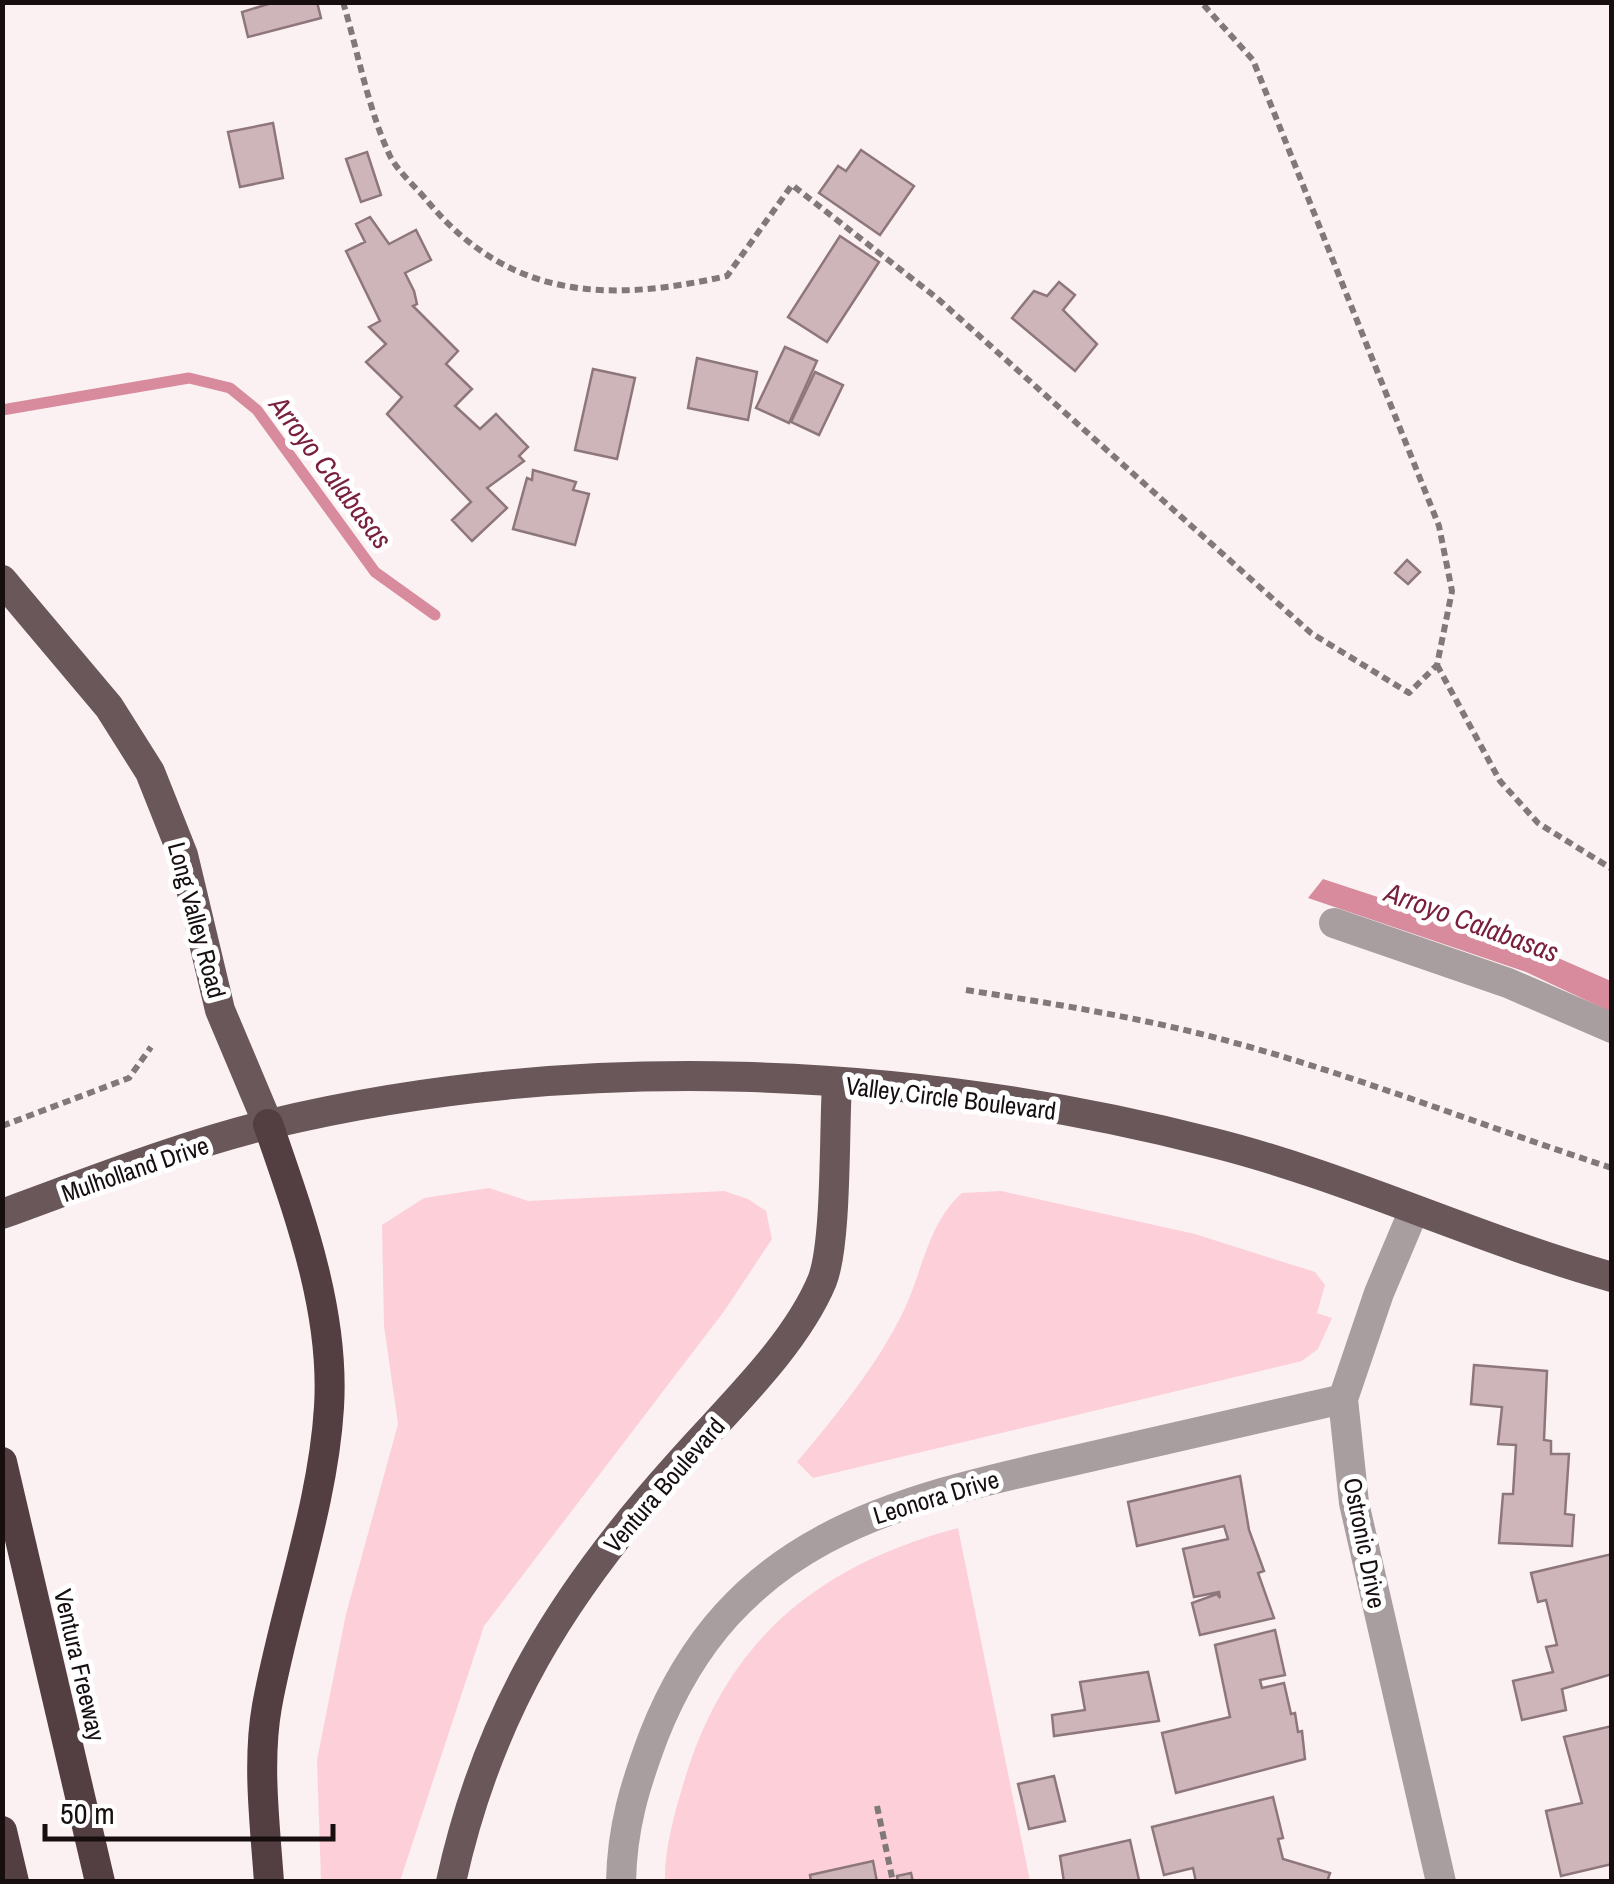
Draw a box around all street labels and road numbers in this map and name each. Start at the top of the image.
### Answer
street label: Long Valley Road [160,838,234,1002]
street label: Valley Circle Boulevard [844,1068,1058,1128]
street label: Mulholland Drive [57,1128,213,1210]
street label: Ventura Boulevard [596,1410,732,1560]
street label: Leonora Drive [869,1462,1003,1532]
street label: Ostronic Drive [1336,1475,1394,1611]
street label: Ventura Freeway [46,1586,114,1745]

